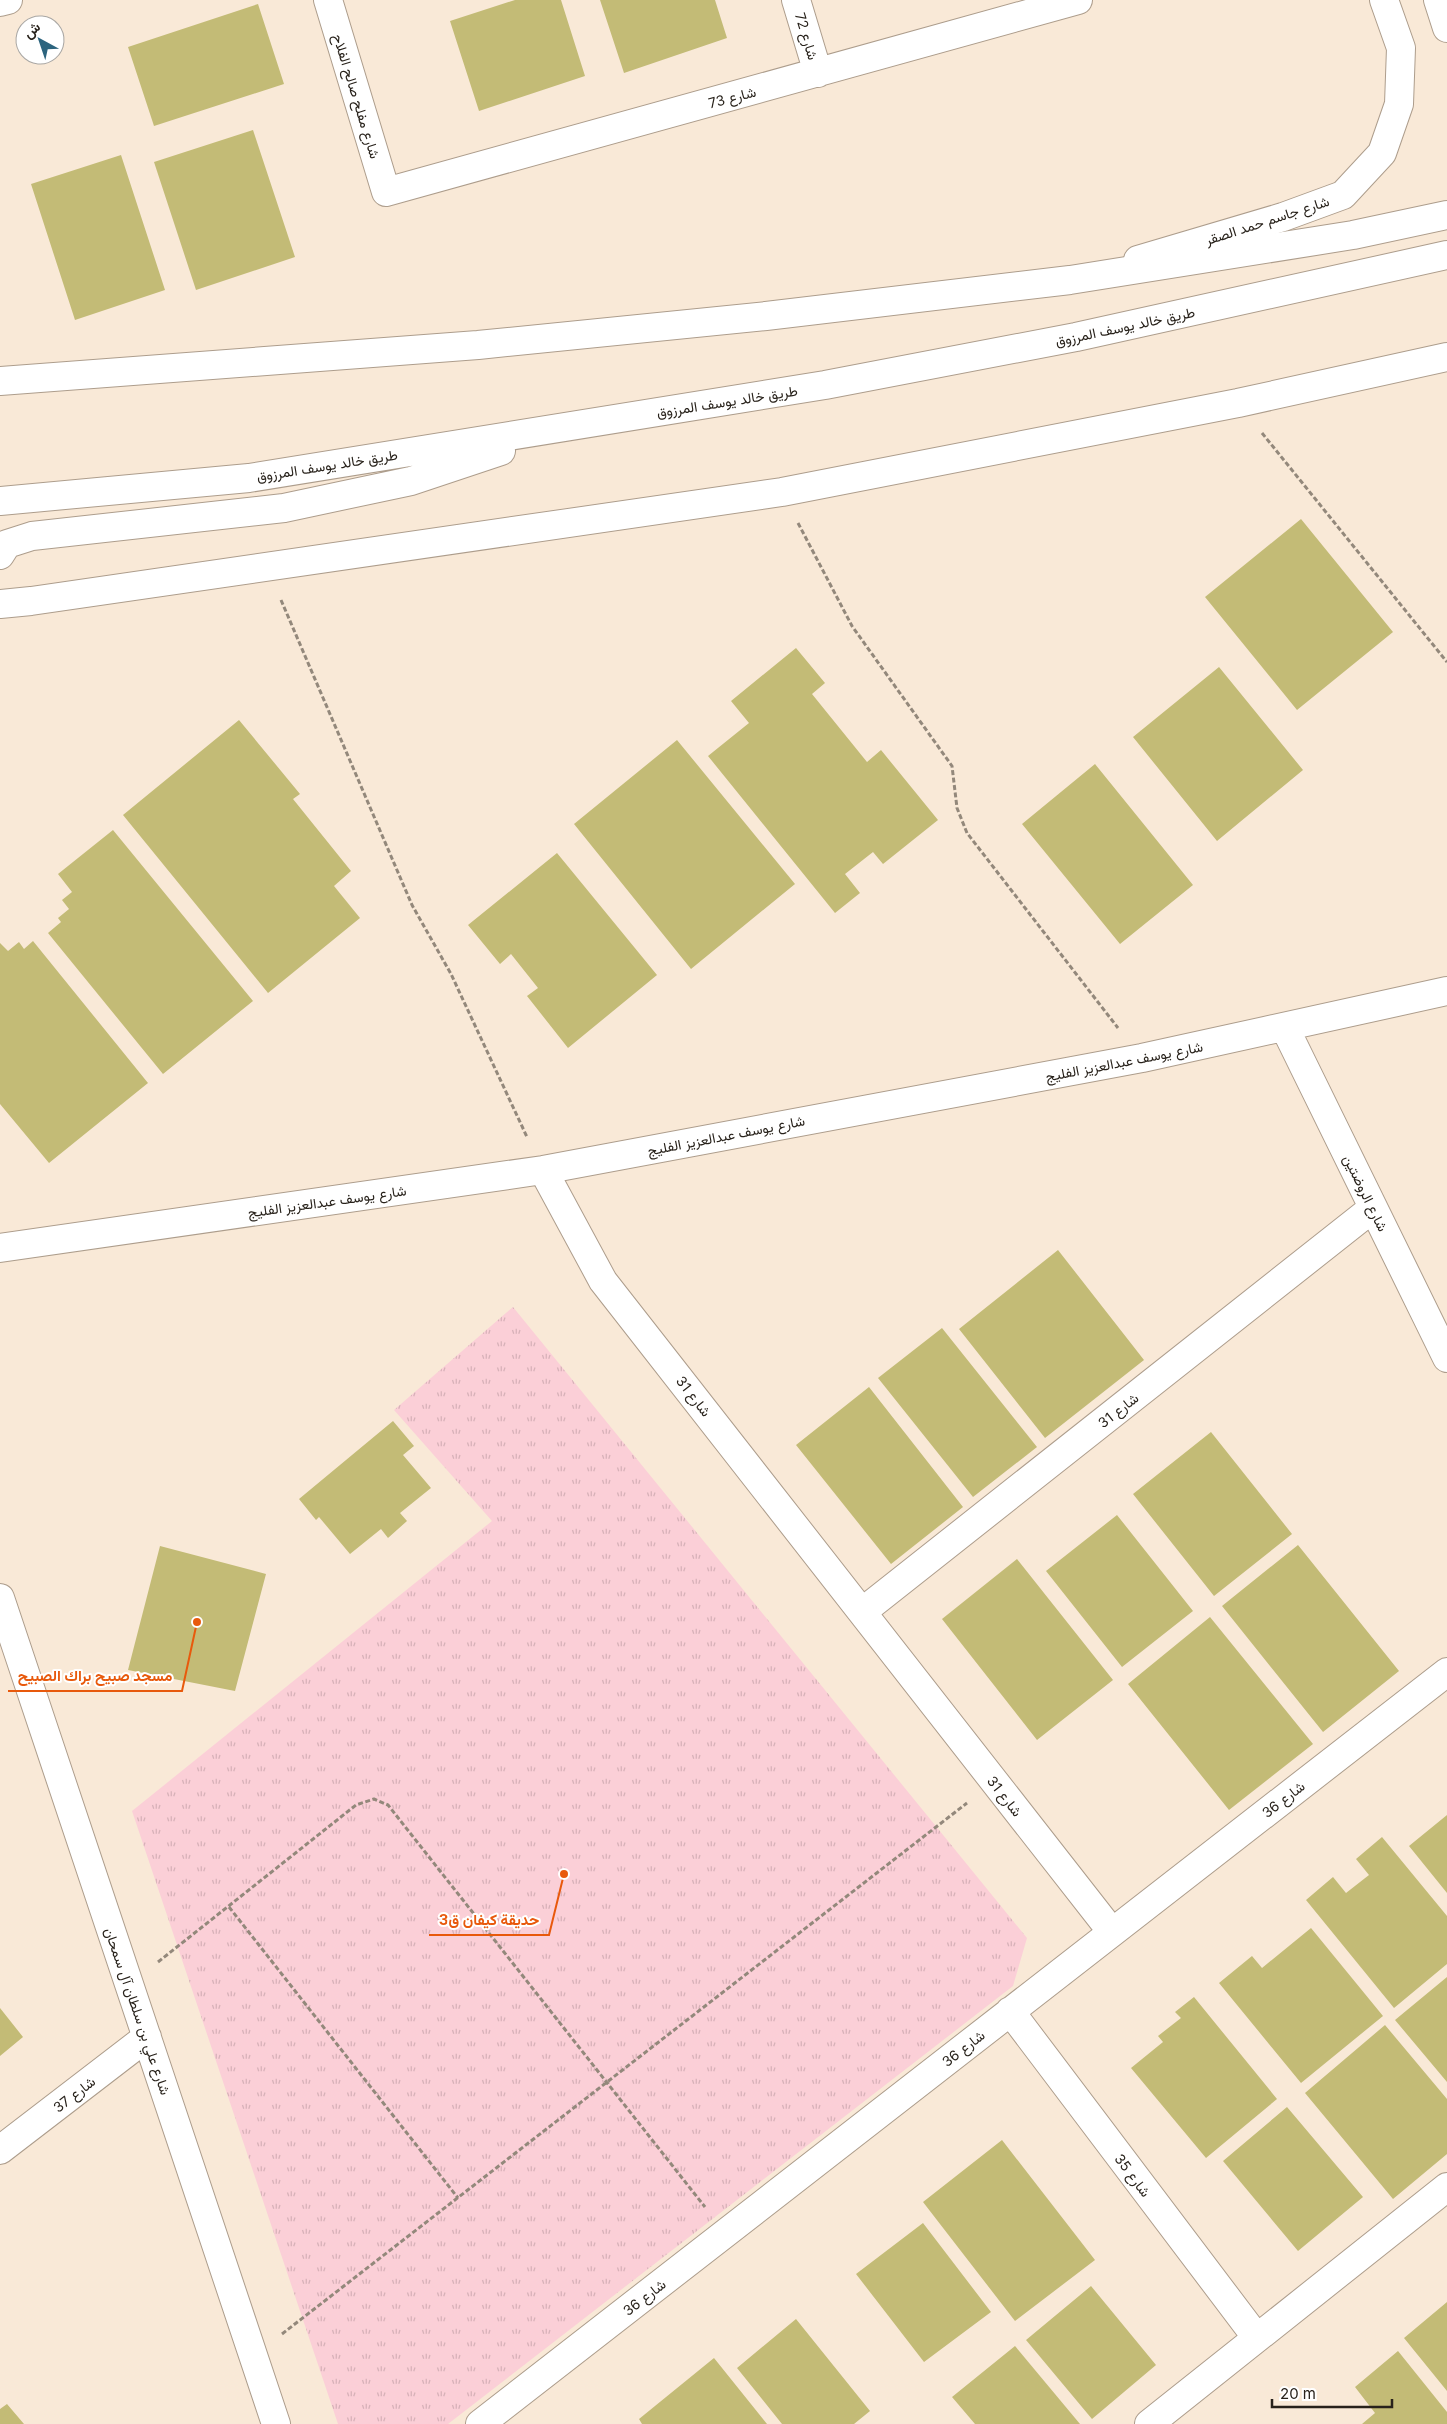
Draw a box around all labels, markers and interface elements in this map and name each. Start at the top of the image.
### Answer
street label: شارع 72 [789,10,822,63]
north arrow [15,15,65,65]
text: ش [19,18,44,42]
street label: شارع مفلح صالح الفلاح [327,32,384,161]
street label: شارع 73 [706,83,758,114]
street label: شارع جاسم حمد الصقر [1202,192,1332,251]
street label: طريق خالد يوسف المرزوق [1054,303,1197,350]
street label: طريق خالد يوسف المرزوق [655,381,799,422]
street label: طريق خالد يوسف المرزوق [255,445,399,486]
street label: شارع يوسف عبدالعزيز الفليج [1044,1037,1205,1088]
street label: شارع يوسف عبدالعزيز الفليج [646,1111,807,1162]
street label: شارع الروضتين [1337,1152,1392,1235]
street label: شارع يوسف عبدالعزيز الفليج [247,1181,408,1224]
street label: شارع 31 [671,1372,715,1421]
street label: شارع 31 [1094,1389,1143,1433]
callout: مسجد صبيح براك الصبيح [8,1661,182,1691]
text: مسجد صبيح براك الصبيح [18,1666,172,1686]
street label: شارع 31 [982,1772,1026,1821]
street label: شارع 36 [1258,1777,1310,1823]
callout: حديقة كيفان ق3 [429,1905,549,1935]
text: حديقة كيفان ق3 [439,1910,539,1929]
street label: شارع علي بن سلطان آل سمحان [98,1925,175,2098]
street label: شارع 36 [938,2026,990,2072]
street label: شارع 37 [50,2072,100,2118]
street label: شارع 35 [1109,2150,1155,2202]
street label: شارع 36 [619,2275,671,2321]
scale bar [1272,2376,1392,2408]
text: 20 m [1280,2384,1316,2403]

